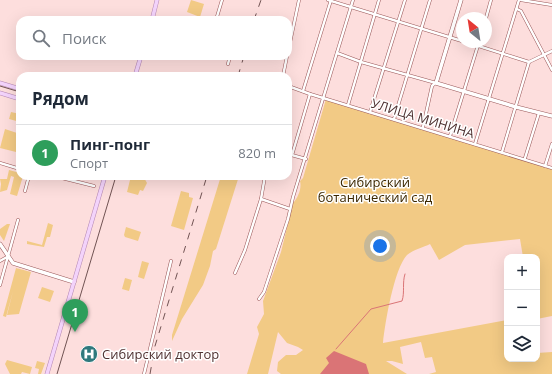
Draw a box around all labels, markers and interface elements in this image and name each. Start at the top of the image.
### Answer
north arrow [456,12,492,48]
search box [16,16,292,60]
icon: search [30,27,52,49]
text: Поиск [62,28,106,48]
text: Рядом [32,87,89,110]
street label: УЛИЦА МИНИНА [369,94,478,142]
text: Пинг-понг [70,134,150,154]
text: 1 [41,144,49,162]
text: 820 m [238,144,276,162]
text: Спорт [70,154,108,172]
park label: Сибирский ботанический сад [318,173,433,206]
your location [370,236,390,256]
map controls [504,254,540,362]
button: + [504,254,540,290]
button: − [504,290,540,326]
pin: 1 [62,299,88,332]
button: layers [504,326,540,362]
hospital icon: Сибирский доктор [79,344,99,364]
place label: Сибирский доктор [102,345,219,363]

